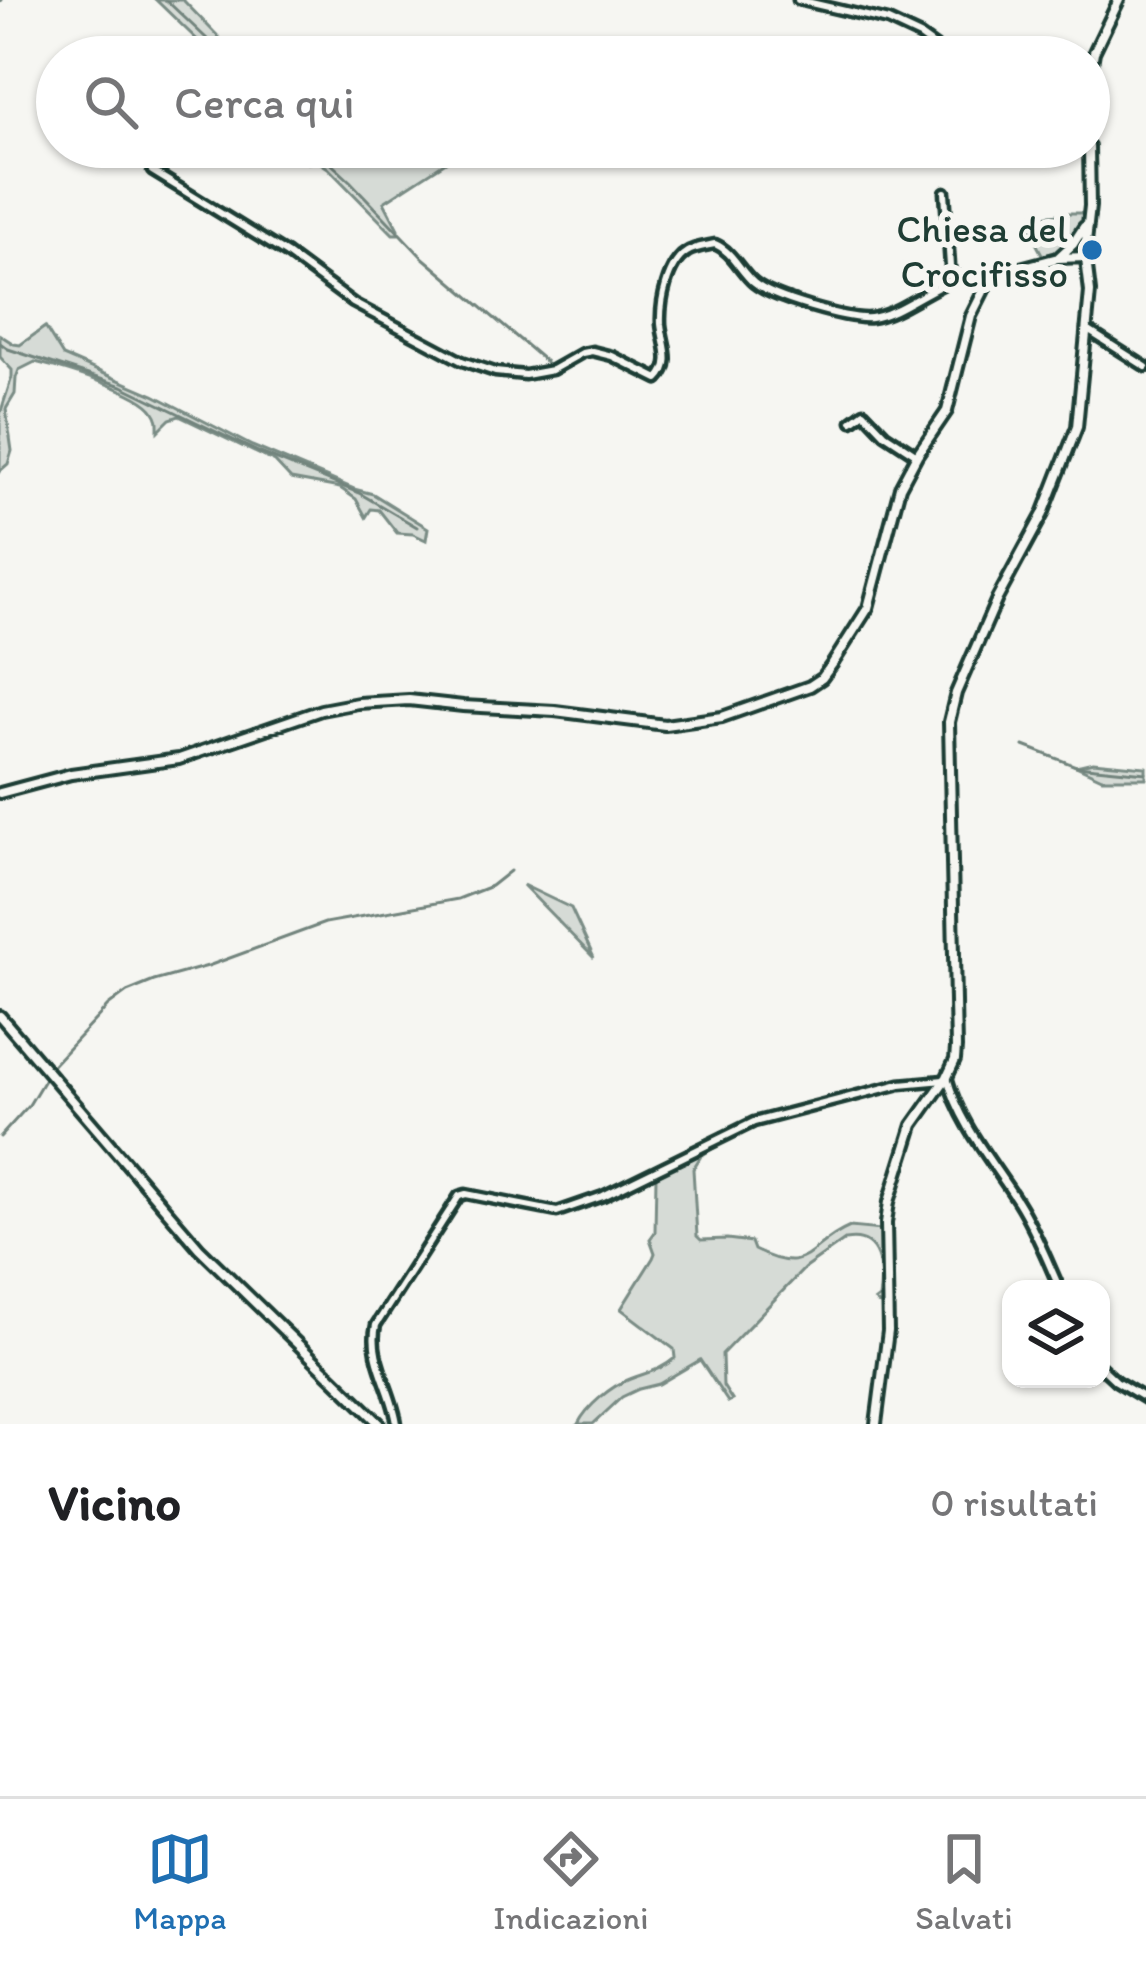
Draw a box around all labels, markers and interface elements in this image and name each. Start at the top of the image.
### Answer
search box [36,36,1110,168]
icon: search [78,69,144,135]
text: Cerca qui [174,75,355,129]
place label: Chiesa del Crocifisso [896,205,1068,297]
marker: Chiesa del Crocifisso [1079,237,1105,263]
map controls [1002,1280,1110,1388]
button: layers [1002,1280,1110,1388]
text: Vicino [48,1472,181,1533]
text: 0 risultati [931,1479,1098,1526]
tab: Mappa [133,1826,226,1937]
tab: Indicazioni [493,1826,649,1937]
tab: Salvati [915,1826,1013,1937]

